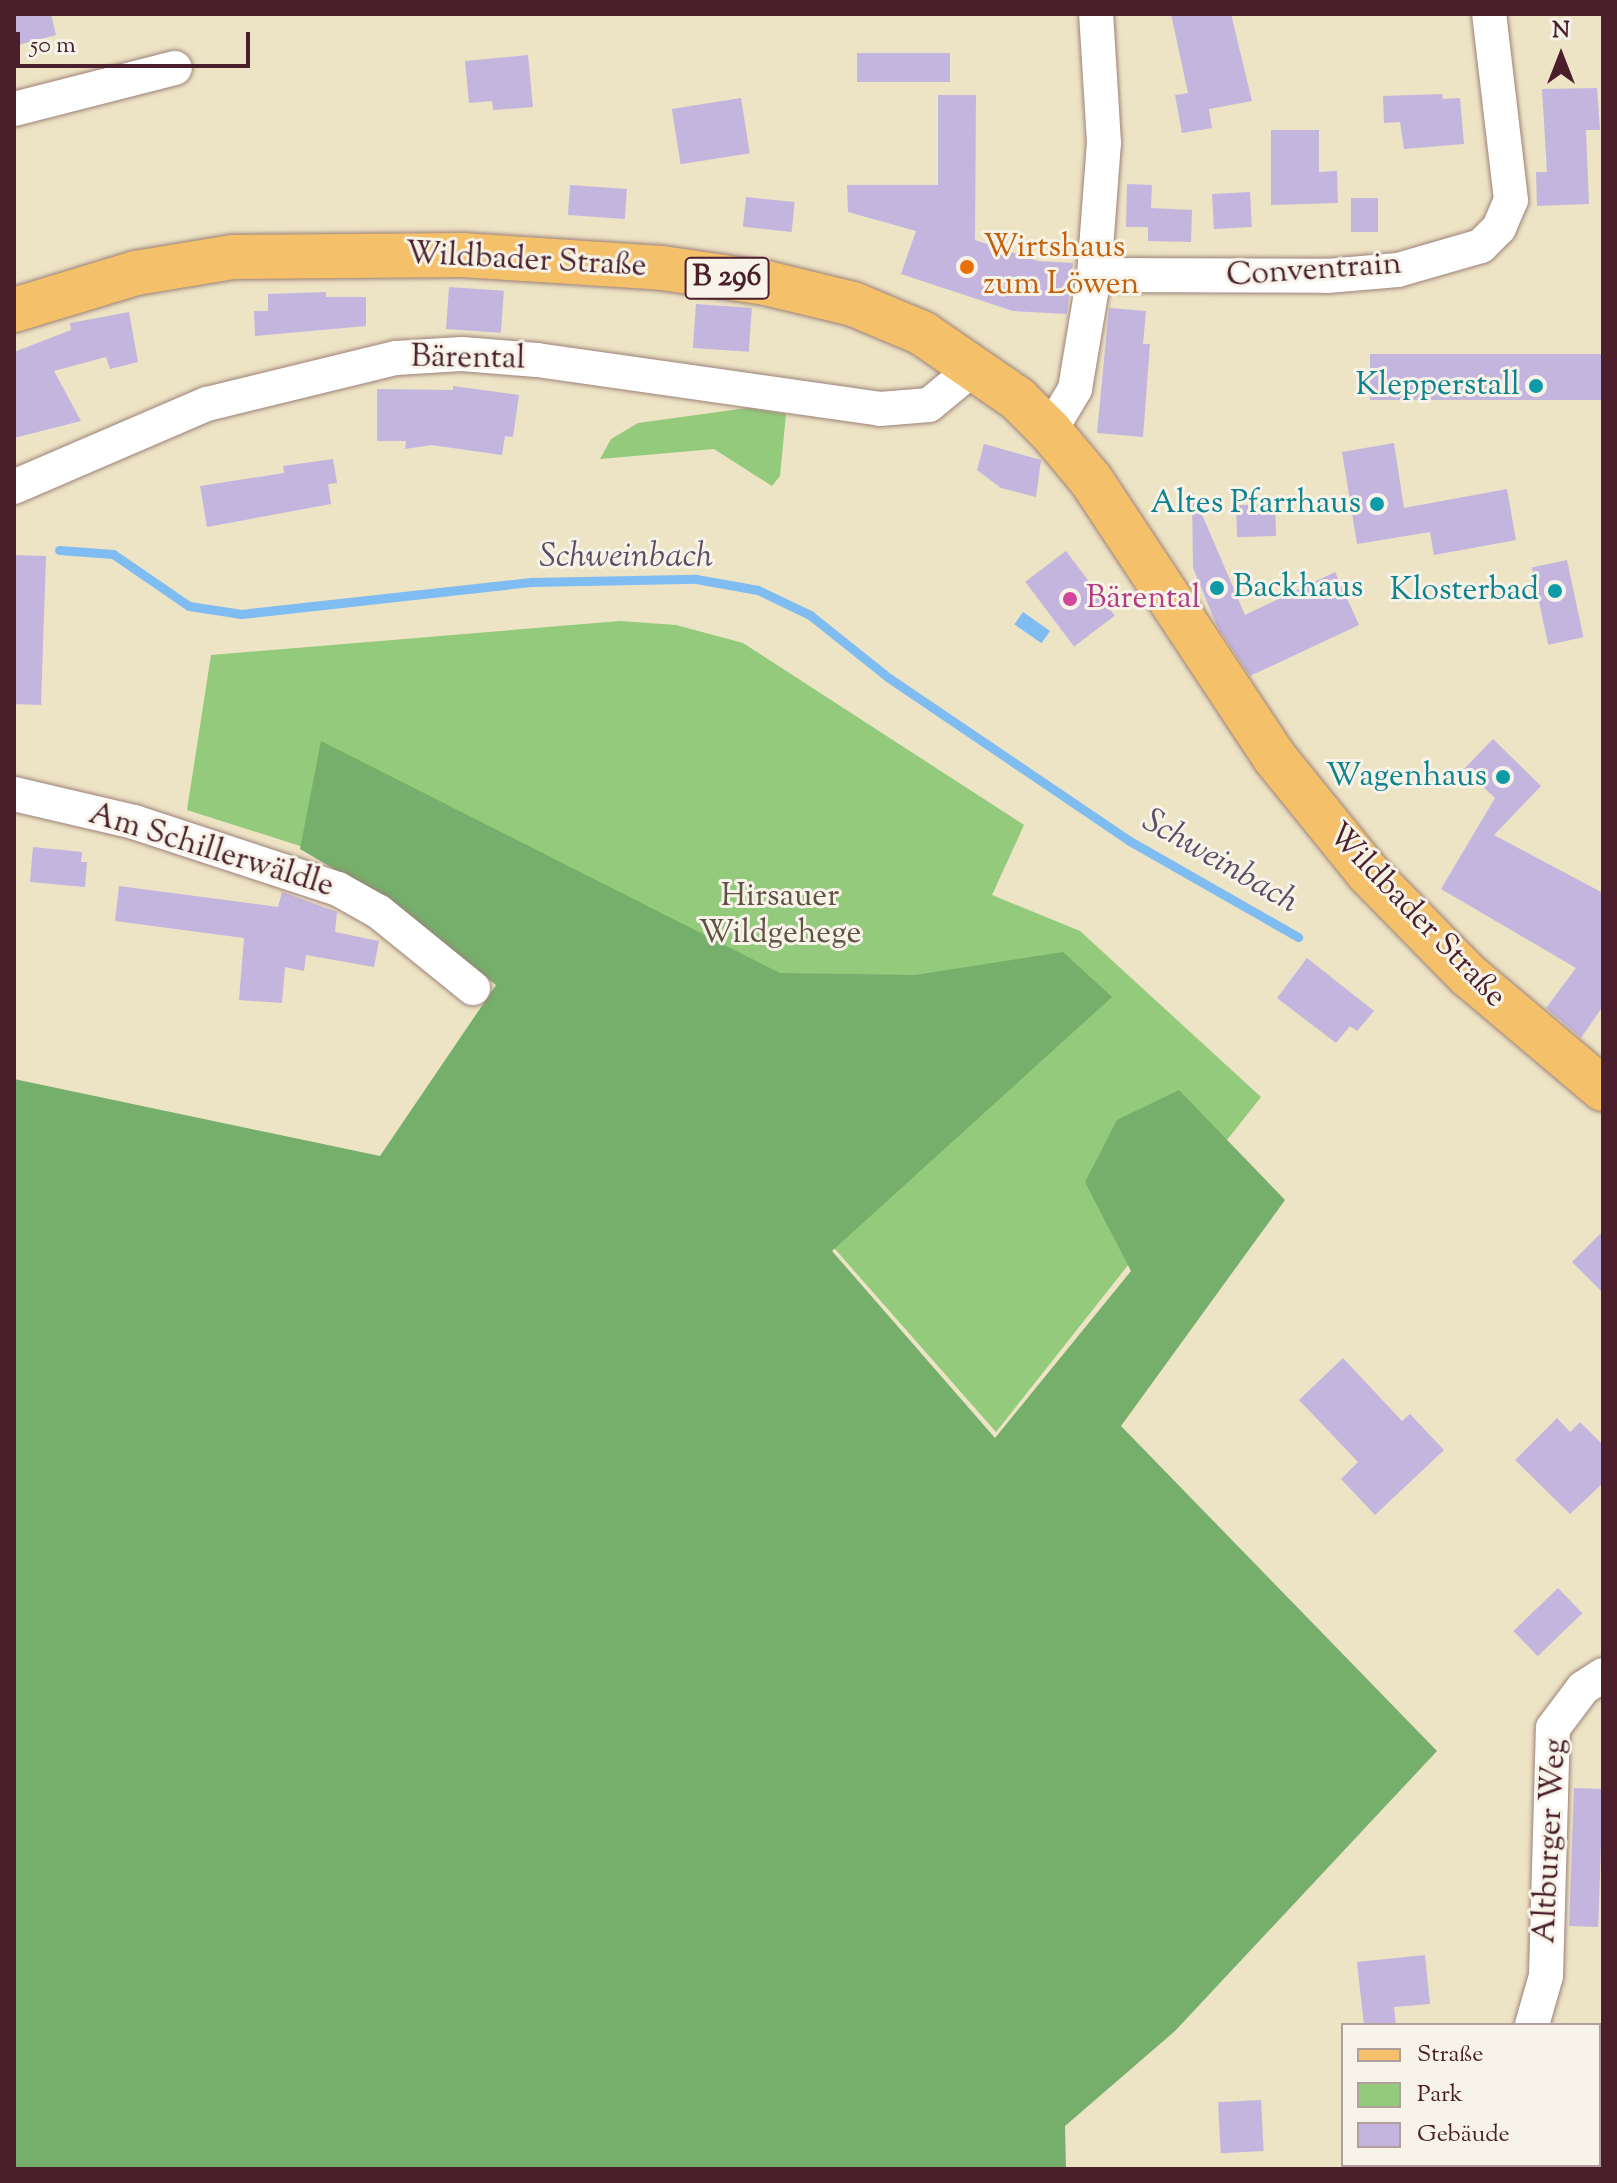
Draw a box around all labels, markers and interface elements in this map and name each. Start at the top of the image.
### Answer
scale bar [20,16,254,66]
north arrow [1521,16,1601,96]
text: N [1552,16,1570,48]
text: 50 m [30,29,76,63]
place label: Wirtshaus zum Löwen [983,230,1140,305]
street label: Wildbader Straße [404,236,648,286]
street label: Conventrain [1225,246,1403,296]
road number: B 296 [683,252,771,304]
marker: Wirtshaus zum Löwen [958,258,976,276]
street label: Bärental [410,339,526,379]
place label: Klepperstall [1355,367,1520,405]
marker: Klepperstall [1527,377,1545,395]
place label: Altes Pfarrhaus [1150,485,1361,523]
marker: Altes Pfarrhaus [1368,495,1386,513]
water label: Schweinbach [539,538,713,578]
place label: Backhaus [1233,569,1363,607]
place label: Klosterbad [1390,572,1539,610]
marker: Backhaus [1208,579,1226,597]
place label: Bärental [1086,580,1201,618]
marker: Klosterbad [1546,582,1564,600]
marker: Bärental [1061,590,1079,608]
place label: Wagenhaus [1326,758,1487,796]
marker: Wagenhaus [1494,768,1512,786]
street label: Am Schillerwäldle [84,796,338,906]
water label: Schweinbach [1135,801,1305,923]
street label: Wildbader Straße [1318,816,1514,1016]
park label: Hirsauer Wildgehege [698,879,862,954]
street label: Altburger Weg [1526,1737,1576,1945]
legend [1341,2023,1601,2167]
text: Straße [1417,2038,1483,2072]
text: Park [1417,2078,1463,2112]
text: Gebäude [1417,2118,1510,2152]

